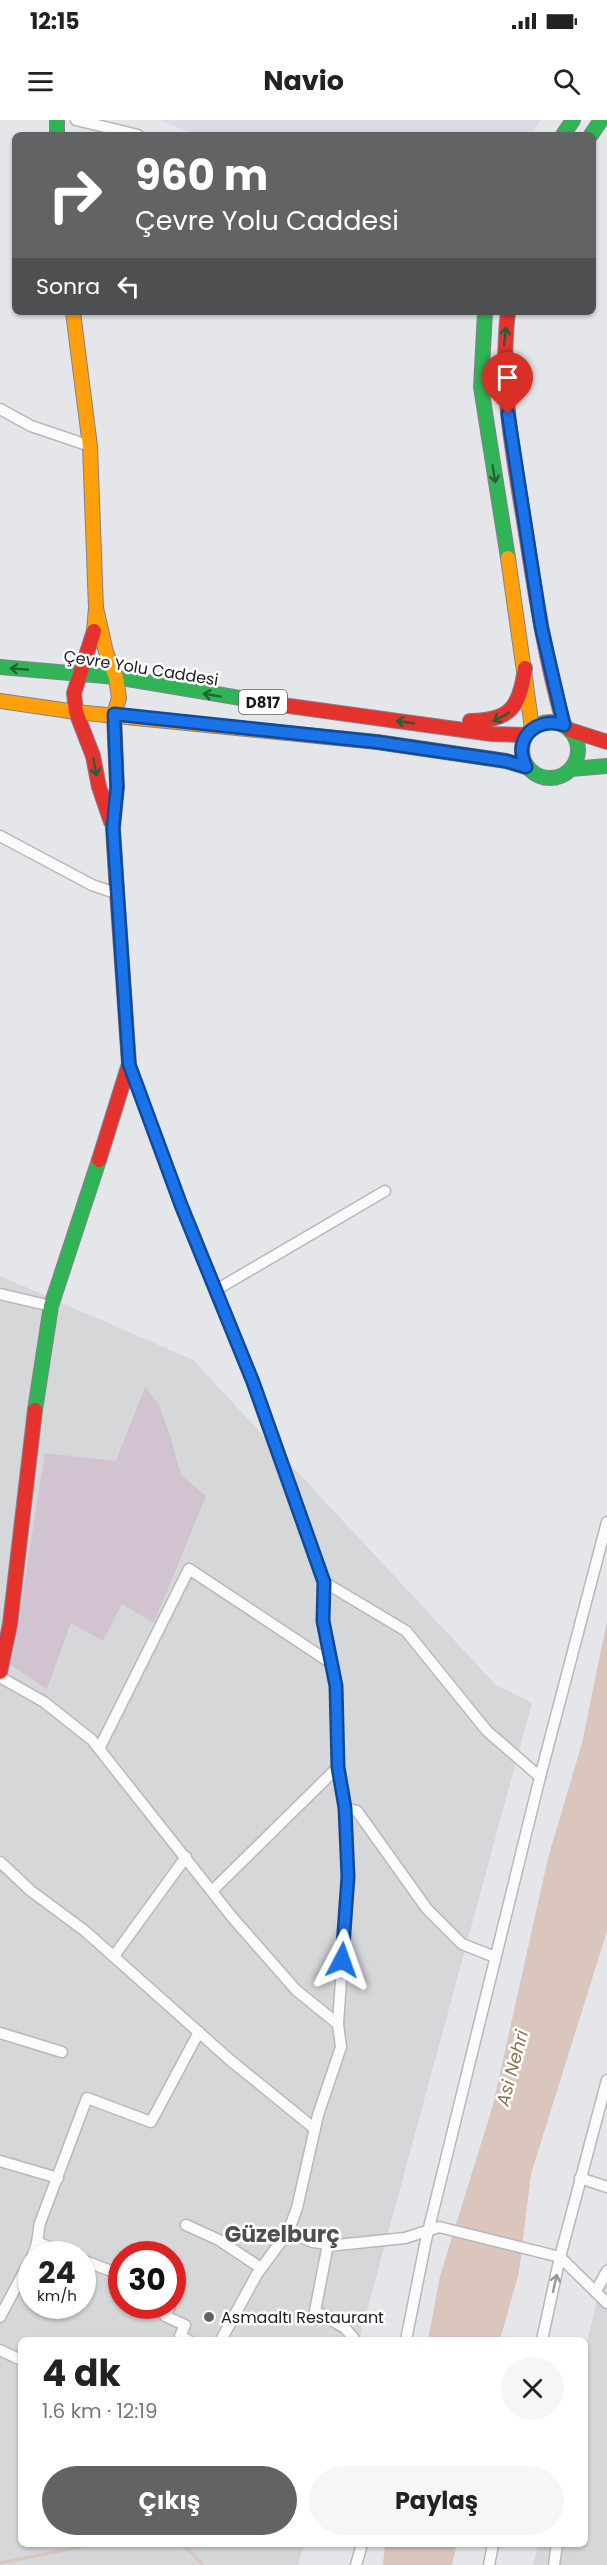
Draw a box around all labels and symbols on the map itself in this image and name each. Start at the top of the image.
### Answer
one-way arrow [499,327,510,347]
pin [482,352,533,414]
one-way arrow [489,464,500,484]
street label: Çevre Yolu Caddesi [62,644,220,692]
one-way arrow [10,663,30,674]
one-way arrow [203,689,223,700]
road number: D817 [239,690,287,714]
one-way arrow [492,711,510,723]
one-way arrow [396,716,416,727]
one-way arrow [90,757,101,777]
position arrow [310,1928,374,1992]
water label: Asi Nehri [490,2027,534,2110]
district label: Güzelburç [224,2219,340,2250]
speed limit sign: 30 [108,2241,186,2319]
one-way arrow [549,2274,561,2293]
place label: Asmaaltı Restaurant [221,2306,384,2329]
marker: Asmaaltı Restaurant [202,2310,216,2324]

